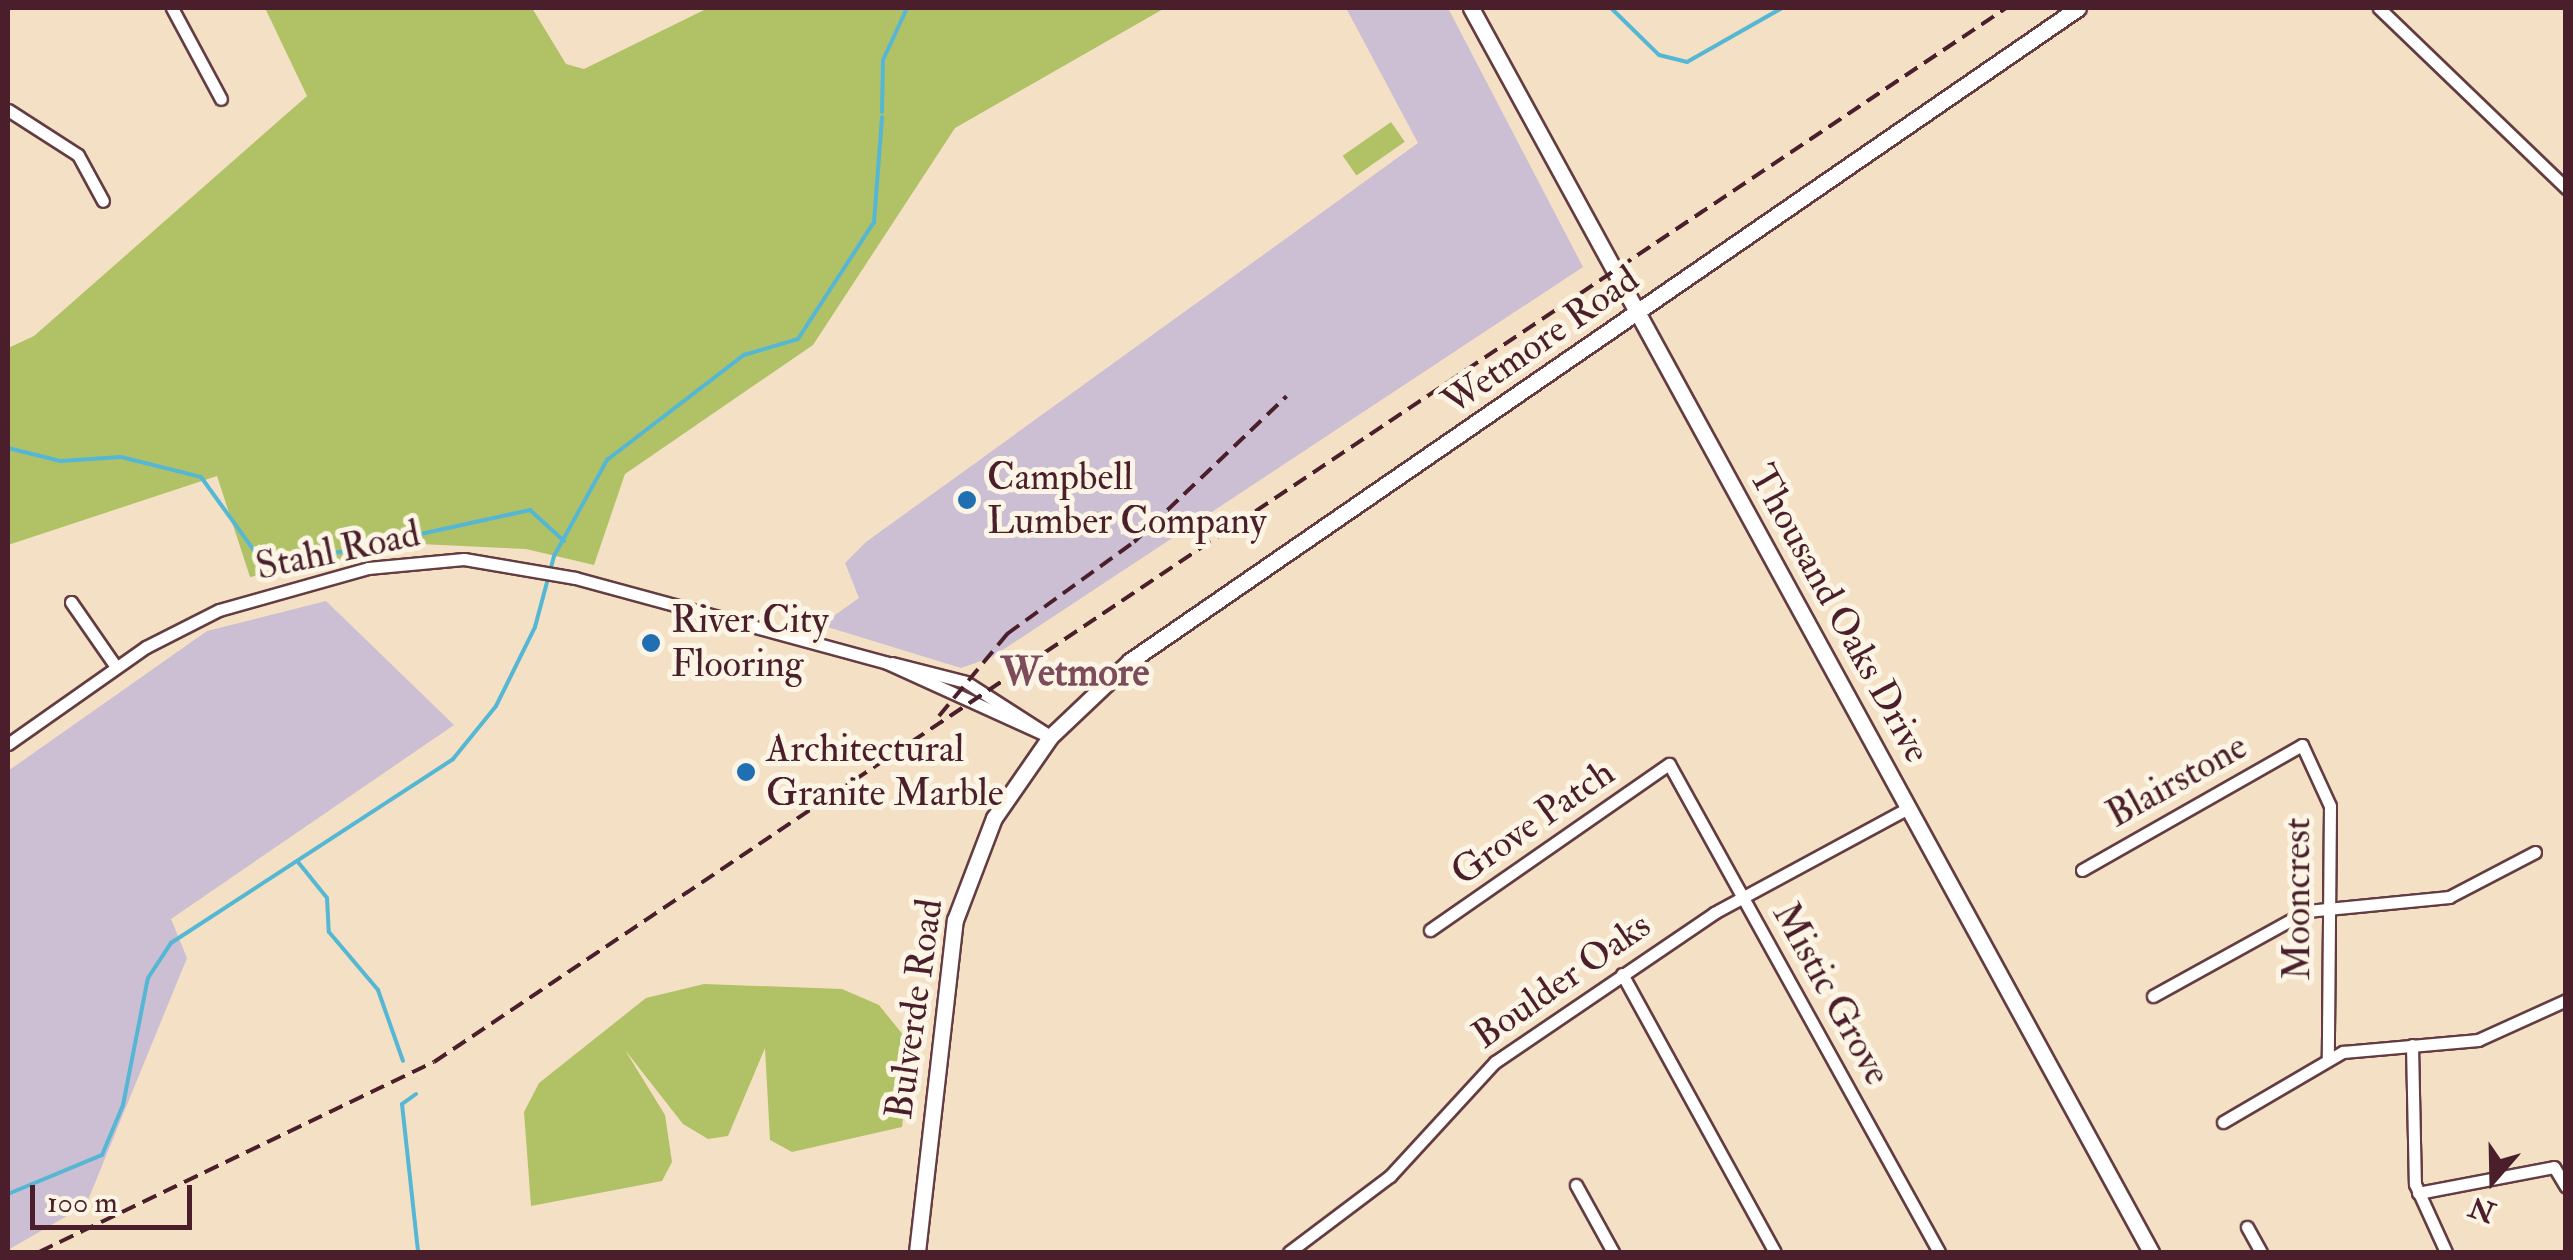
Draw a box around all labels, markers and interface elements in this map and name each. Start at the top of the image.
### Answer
street label: Wetmore Road [1434,257,1648,425]
place label: Campbell Lumber Company [987,455,1266,544]
street label: Thousand Oaks Drive [1738,457,1940,771]
marker: Campbell Lumber Company [956,489,978,511]
street label: Stahl Road [252,511,424,591]
place label: River City Flooring [671,598,829,688]
marker: River City Flooring [640,632,662,654]
district label: Wetmore [1001,649,1149,697]
street label: Blairstone [2099,724,2255,838]
place label: Architectural Granite Marble [766,727,1004,816]
street label: Grove Patch [1443,750,1623,896]
marker: Architectural Granite Marble [735,761,757,783]
street label: Mooncrest [2275,818,2321,980]
street label: Mistic Grove [1762,895,1900,1093]
street label: Bulverde Road [877,896,953,1122]
street label: Boulder Oaks [1464,903,1660,1059]
north arrow [2443,1130,2543,1230]
scale bar [35,1165,198,1227]
text: 100 m [47,1184,118,1221]
text: N [2465,1188,2500,1229]

